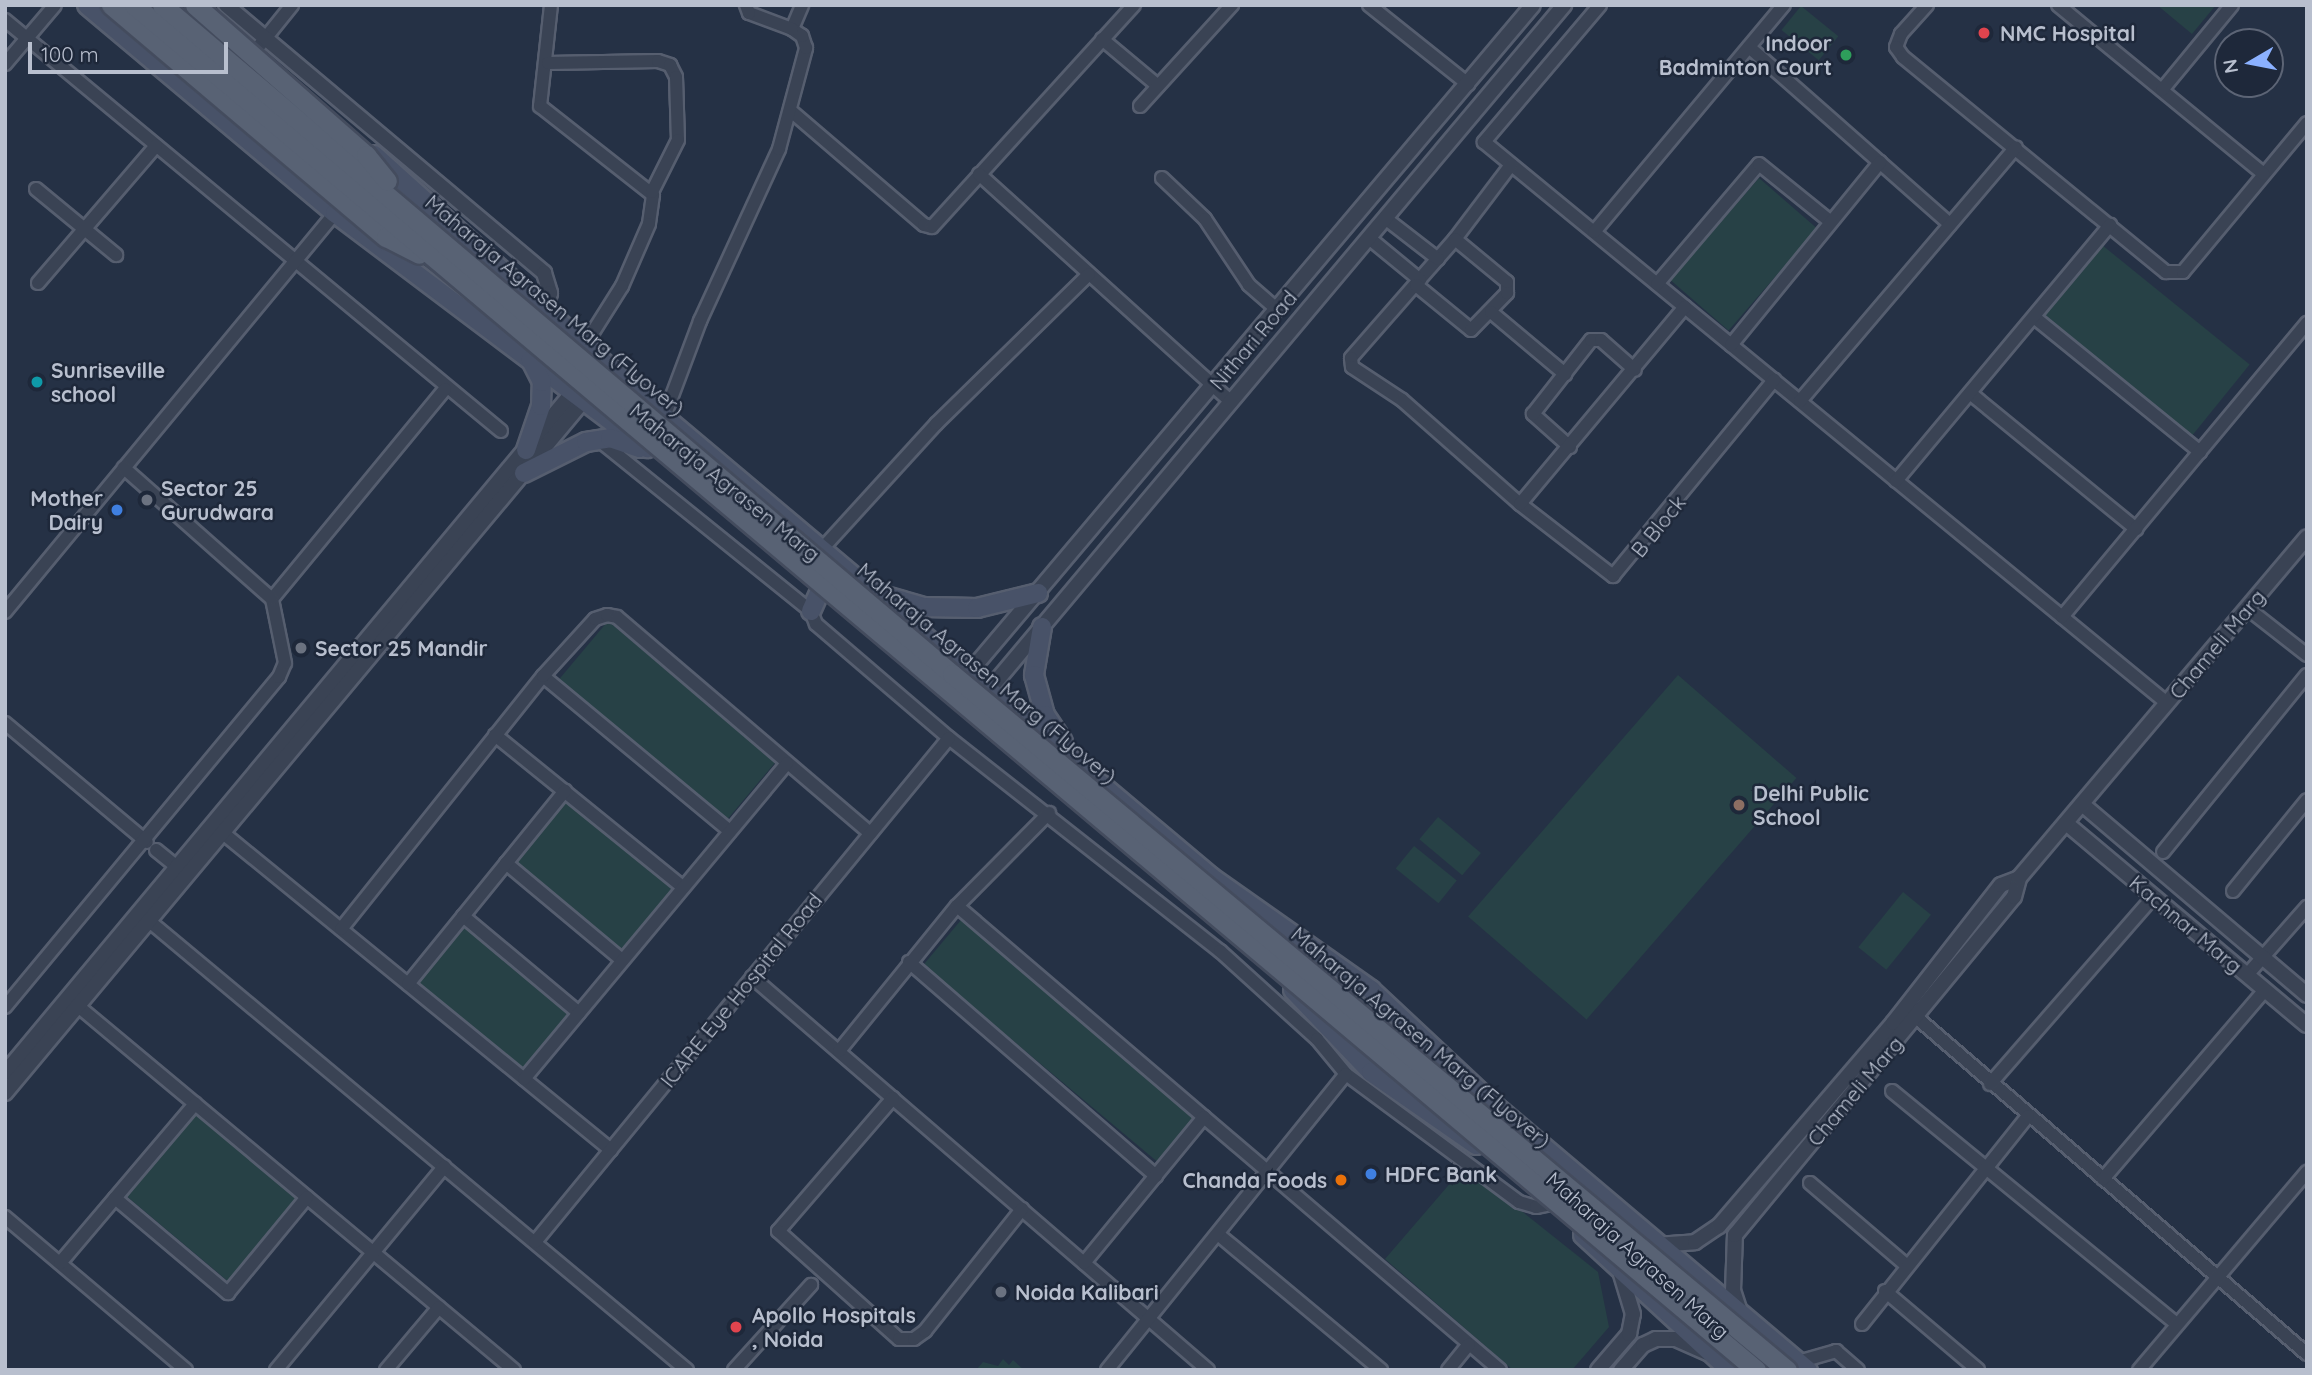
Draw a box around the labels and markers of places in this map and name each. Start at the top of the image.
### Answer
place label: NMC Hospital [2000,20,2136,46]
marker: NMC Hospital [1974,23,1994,43]
place label: Indoor Badminton Court [1659,30,1832,80]
marker: Indoor Badminton Court [1838,47,1854,63]
place label: Sunriseville school [51,357,165,407]
marker: Sunriseville school [29,374,45,390]
place label: Sector 25 Gurudwara [161,475,274,525]
place label: Mother Dairy [30,485,103,535]
marker: Sector 25 Gurudwara [139,492,155,508]
marker: Mother Dairy [109,502,125,518]
place label: Sector 25 Mandir [315,635,488,661]
marker: Sector 25 Mandir [293,640,309,656]
place label: Delhi Public School [1753,780,1869,830]
marker: Delhi Public School [1731,797,1747,813]
place label: HDFC Bank [1385,1161,1497,1187]
marker: HDFC Bank [1363,1166,1379,1182]
place label: Chanda Foods [1183,1167,1327,1193]
marker: Chanda Foods [1333,1172,1349,1188]
place label: Noida Kalibari [1015,1279,1159,1305]
marker: Noida Kalibari [993,1284,1009,1300]
place label: Apollo Hospitals , Noida [752,1302,916,1352]
marker: Apollo Hospitals , Noida [726,1317,746,1337]

